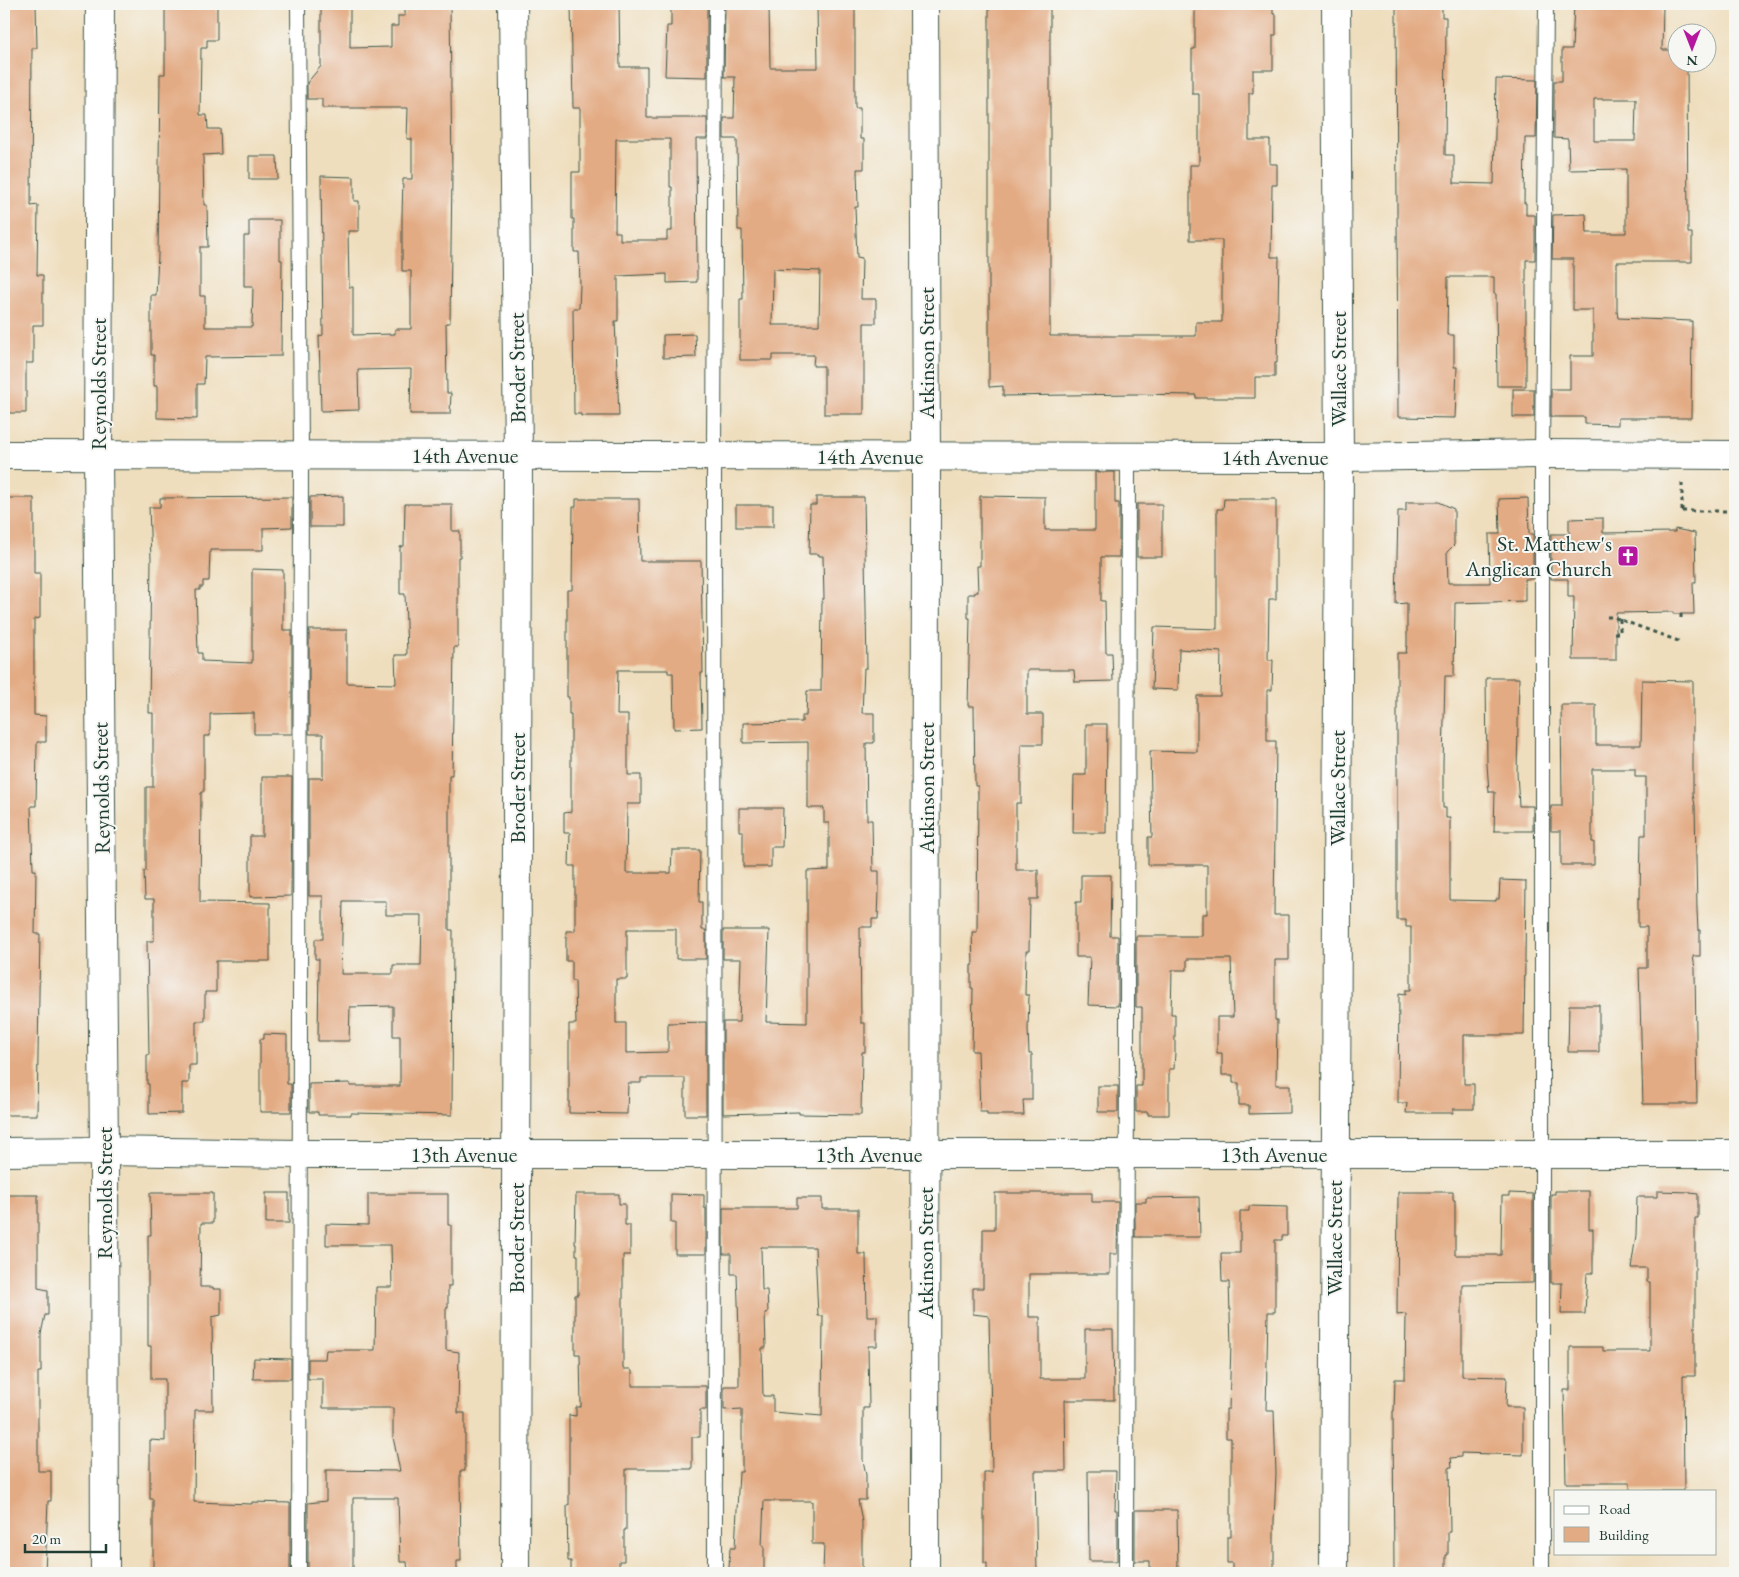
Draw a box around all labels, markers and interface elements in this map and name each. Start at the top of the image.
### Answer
north arrow [1666,22,1716,72]
text: N [1686,52,1698,70]
street label: Atkinson Street [912,287,941,420]
street label: Wallace Street [1324,311,1353,427]
street label: Broder Street [502,312,532,424]
street label: Reynolds Street [84,318,113,450]
street label: 14th Avenue [412,441,519,470]
street label: 14th Avenue [817,442,924,471]
street label: 14th Avenue [1222,443,1329,472]
place label: St. Matthew's Anglican Church [1464,529,1612,583]
church icon: St. Matthew's Anglican Church [1616,544,1640,568]
street label: Reynolds Street [85,722,117,854]
street label: Atkinson Street [912,722,941,855]
street label: Wallace Street [1323,730,1352,846]
street label: Broder Street [503,732,532,843]
street label: Reynolds Street [90,1127,119,1259]
street label: 13th Avenue [411,1140,518,1169]
street label: 13th Avenue [816,1140,923,1169]
street label: 13th Avenue [1221,1140,1328,1169]
street label: Wallace Street [1320,1180,1349,1296]
street label: Broder Street [502,1182,531,1293]
street label: Atkinson Street [911,1187,940,1320]
legend [1554,1490,1716,1554]
text: Road [1599,1499,1631,1518]
scale bar [25,1522,106,1554]
text: Building [1599,1525,1649,1544]
text: 20 m [32,1529,61,1548]

